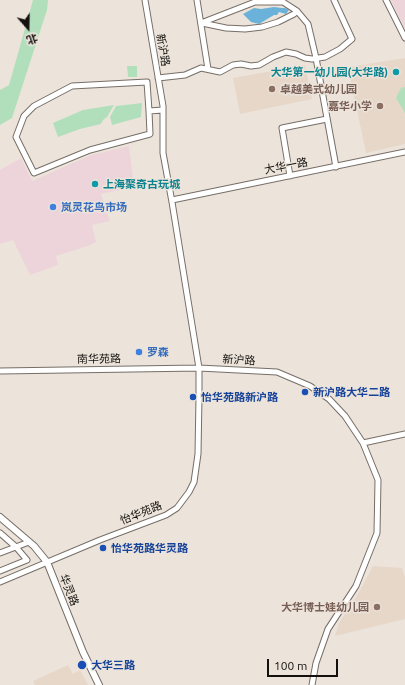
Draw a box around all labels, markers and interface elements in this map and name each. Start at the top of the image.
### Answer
north arrow [8,8,48,48]
text: 北 [25,32,39,47]
street label: 新沪路 [154,33,172,67]
place label: 大华第一幼儿园(大华路) [270,65,388,79]
marker: 大华第一幼儿园(大华路) [391,67,401,77]
place label: 卓越美式幼儿园 [280,82,357,96]
marker: 卓越美式幼儿园 [267,84,277,94]
place label: 嘉华小学 [328,99,372,113]
marker: 嘉华小学 [375,101,385,111]
street label: 大华一路 [263,155,309,177]
place label: 上海聚奇古玩城 [103,177,180,191]
marker: 上海聚奇古玩城 [90,179,100,189]
place label: 岚灵花鸟市场 [61,200,127,214]
marker: 岚灵花鸟市场 [48,202,58,212]
place label: 罗森 [147,345,169,359]
marker: 罗森 [134,347,144,357]
street label: 南华苑路 [77,352,121,366]
street label: 新沪路 [222,353,256,367]
place label: 新沪路大华二路 [313,385,390,399]
marker: 新沪路大华二路 [300,387,310,397]
place label: 怡华苑路新沪路 [201,390,278,404]
marker: 怡华苑路新沪路 [188,392,198,402]
street label: 怡华苑路 [118,499,164,527]
place label: 怡华苑路华灵路 [111,541,188,555]
marker: 怡华苑路华灵路 [98,543,108,553]
street label: 华灵路 [57,572,81,608]
place label: 大华博士娃幼儿园 [281,600,369,614]
marker: 大华博士娃幼儿园 [372,602,382,612]
scale bar [269,651,340,677]
place label: 大华三路 [91,658,135,672]
marker: 大华三路 [76,659,88,671]
text: 100 m [274,659,307,672]

